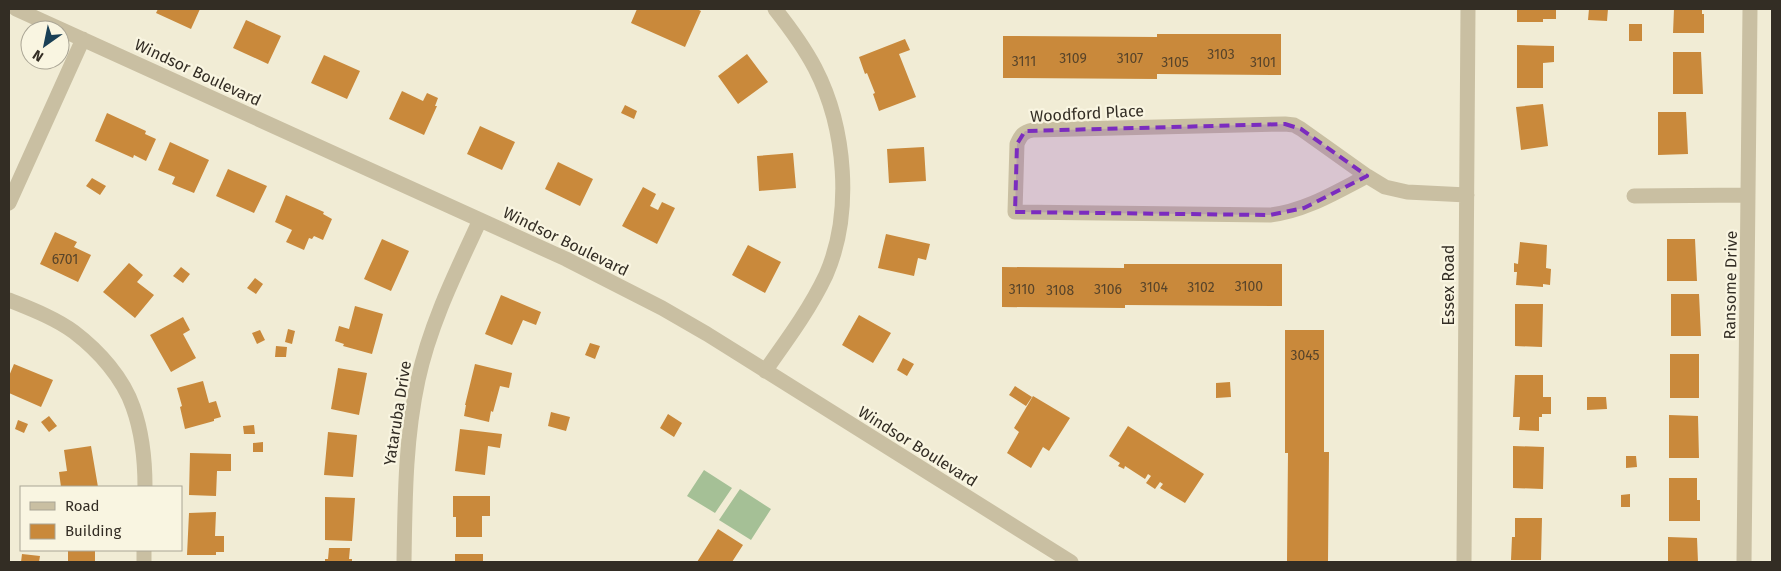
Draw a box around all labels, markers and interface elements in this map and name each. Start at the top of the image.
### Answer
north arrow [20,20,70,70]
street label: Windsor Boulevard [132,35,264,110]
text: N [30,46,47,65]
house number: 3103 [1207,46,1235,63]
house number: 3109 [1059,50,1087,67]
house number: 3107 [1117,50,1143,67]
house number: 3111 [1012,53,1036,70]
house number: 3105 [1161,54,1189,71]
house number: 3101 [1250,54,1276,71]
street label: Woodford Place [1030,101,1144,126]
street label: Windsor Boulevard [500,203,632,280]
street label: Ransome Drive [1720,231,1741,339]
street label: Essex Road [1439,245,1458,325]
house number: 6701 [52,251,78,268]
house number: 3100 [1235,278,1263,295]
house number: 3104 [1140,279,1169,296]
house number: 3102 [1187,279,1215,296]
house number: 3110 [1009,281,1035,298]
house number: 3106 [1094,281,1122,298]
house number: 3108 [1046,282,1074,299]
house number: 3045 [1290,347,1320,364]
street label: Yataruba Drive [380,359,415,467]
street label: Windsor Boulevard [855,402,981,491]
legend [20,486,182,551]
text: Road [65,497,100,515]
text: Building [65,522,121,540]

